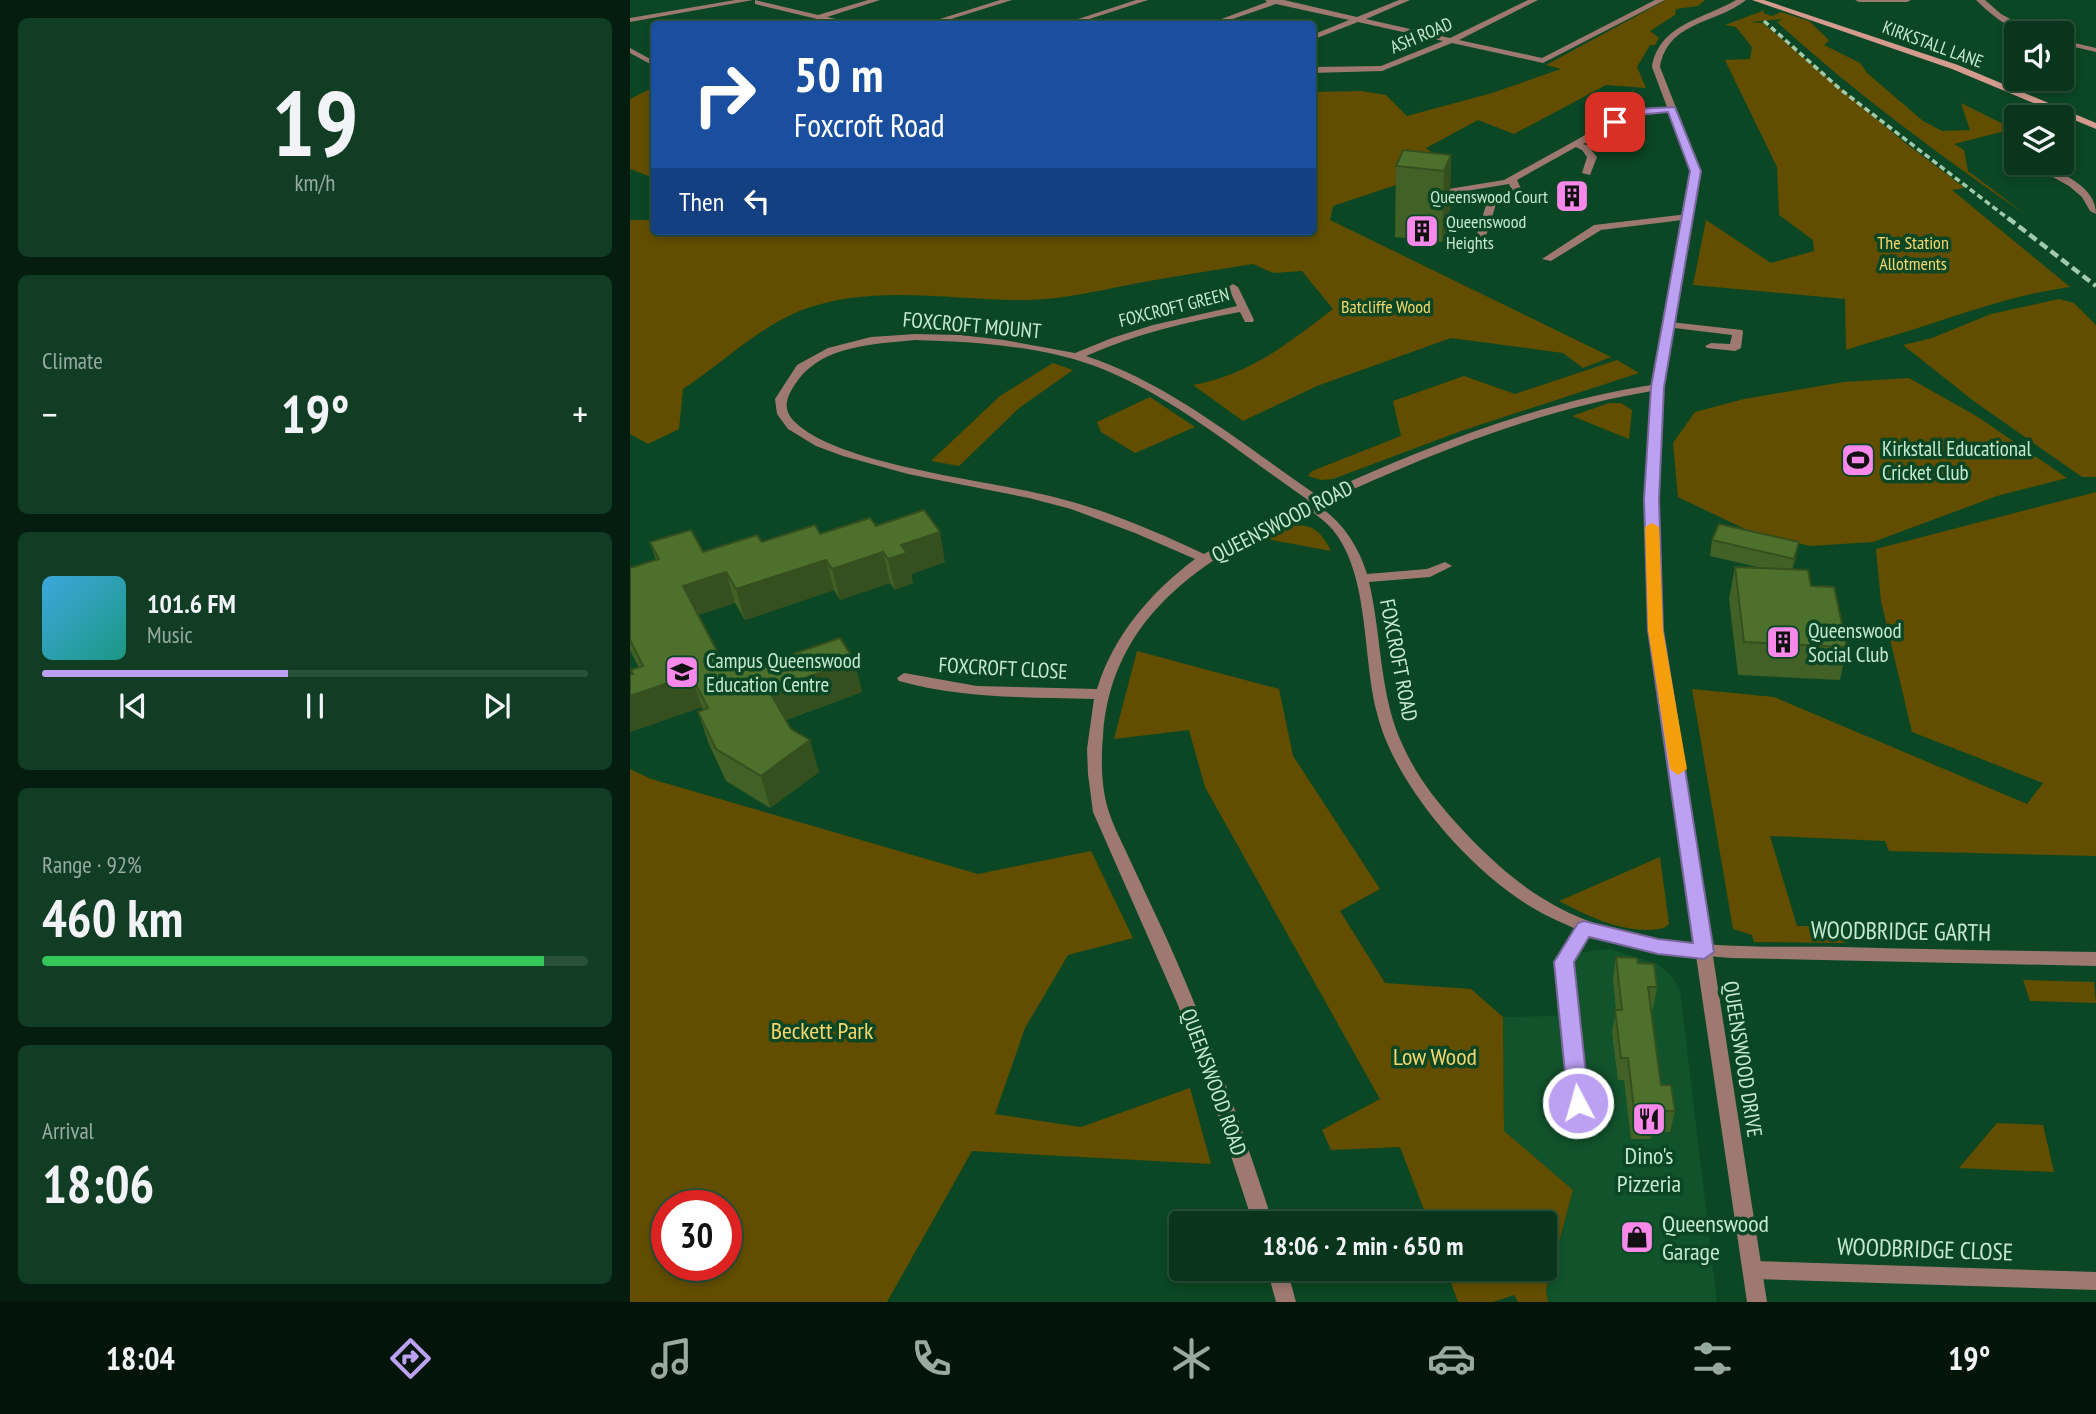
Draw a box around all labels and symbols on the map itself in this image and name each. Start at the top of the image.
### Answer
street label: ASH ROAD [1386,12,1456,58]
street label: KIRKSTALL LANE [1880,15,1986,73]
pin [1585,92,1645,152]
building icon: Queenswood Court [1553,177,1591,215]
place label: Queenswood Court [1430,185,1548,208]
place label: Queenswood Heights [1446,210,1526,254]
building icon: Queenswood Heights [1403,212,1441,250]
park label: The Station Allotments [1877,231,1949,275]
street label: FOXCROFT GREEN [1116,282,1232,332]
park label: Batcliffe Wood [1341,295,1431,318]
street label: FOXCROFT MOUNT [902,305,1043,345]
place label: Kirkstall Educational Cricket Club [1882,435,2031,486]
sports icon: Kirkstall Educational Cricket Club [1839,441,1877,479]
street label: QUEENSWOOD ROAD [1207,474,1357,568]
street label: FOXCROFT ROAD [1374,597,1424,723]
place label: Queenswood Social Club [1808,617,1902,668]
building icon: Queenswood Social Club [1764,623,1802,661]
place label: Campus Queenswood Education Centre [706,647,861,698]
street label: FOXCROFT CLOSE [938,651,1068,685]
school or university icon: Campus Queenswood Education Centre [663,653,701,691]
street label: WOODBRIDGE GARTH [1811,914,1991,948]
street label: QUEENSWOOD DRIVE [1717,979,1769,1139]
street label: QUEENSWOOD ROAD [1175,1005,1253,1159]
park label: Beckett Park [771,1015,874,1046]
park label: Low Wood [1393,1041,1477,1072]
position arrow [1541,1066,1615,1140]
restaurant icon: Dino's Pizzeria [1630,1100,1668,1138]
place label: Dino's Pizzeria [1617,1140,1681,1199]
speed limit sign: 30 [651,1190,742,1281]
place label: Queenswood Garage [1662,1208,1769,1267]
shop icon: Queenswood Garage [1618,1218,1656,1256]
street label: WOODBRIDGE CLOSE [1836,1230,2014,1268]

